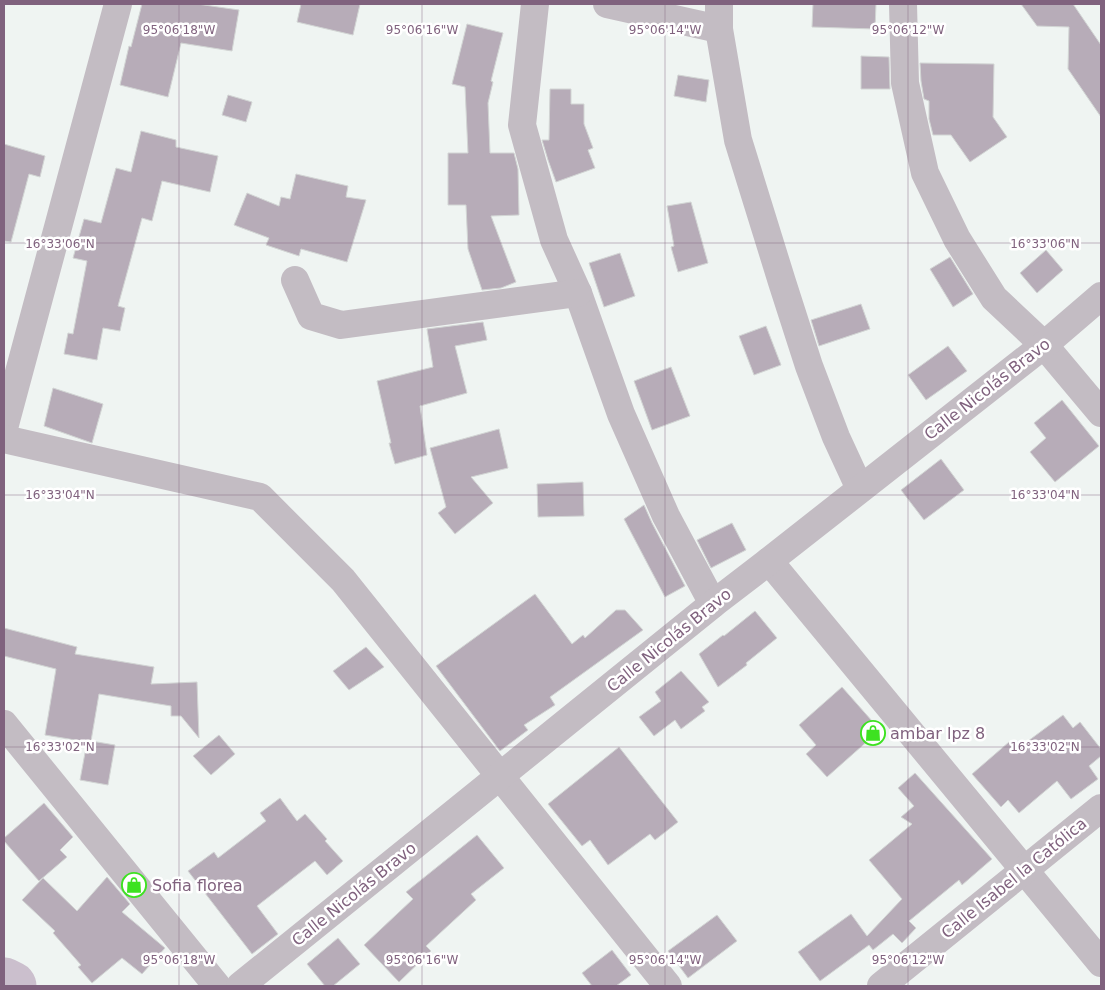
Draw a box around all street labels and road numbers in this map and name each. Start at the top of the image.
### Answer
street label: Calle Nicolás Bravo [920,334,1054,444]
street label: Calle Nicolás Bravo [603,584,735,696]
street label: Calle Isabel la Católica [938,814,1090,942]
street label: Calle Nicolás Bravo [288,838,420,950]

